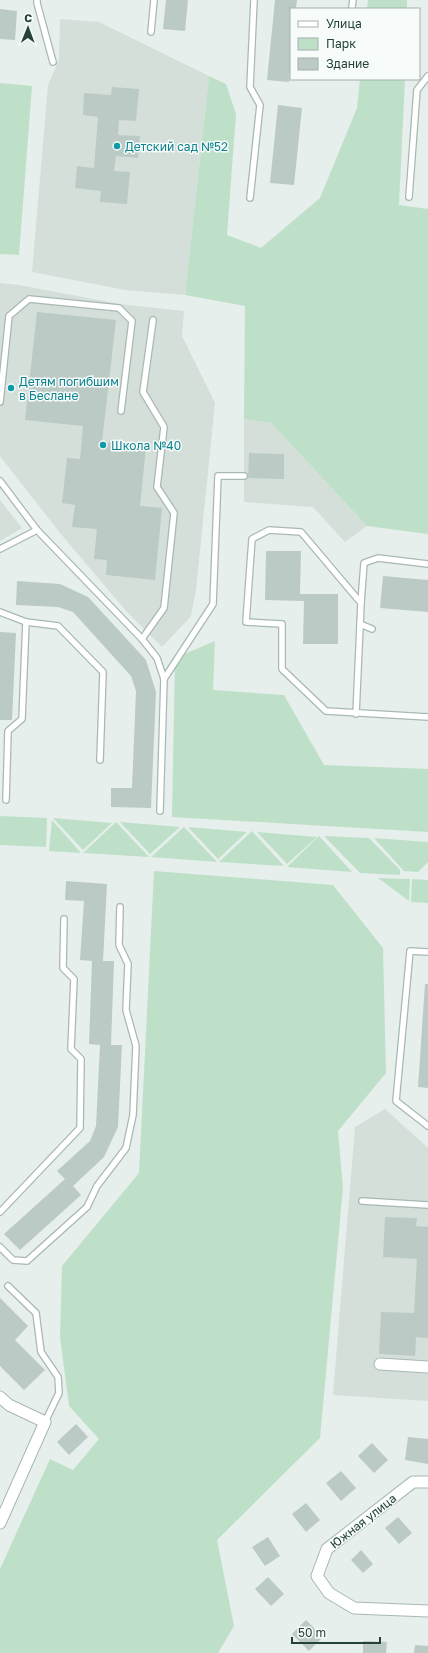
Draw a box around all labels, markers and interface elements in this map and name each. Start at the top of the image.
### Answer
north arrow [8,8,48,48]
legend [290,8,420,80]
text: С [24,11,32,24]
text: Улица [326,16,362,31]
text: Парк [326,36,356,51]
text: Здание [326,56,369,71]
place label: Детский сад №52 [125,139,228,154]
marker: Детский сад №52 [112,141,122,151]
place label: Детям погибшим в Беслане [19,374,119,403]
marker: Детям погибшим в Беслане [6,383,16,393]
place label: Школа №40 [111,438,181,453]
marker: Школа №40 [98,440,108,450]
street label: Южная улица [327,1490,399,1552]
scale bar [292,1619,380,1645]
text: 50 m [298,1625,326,1640]

